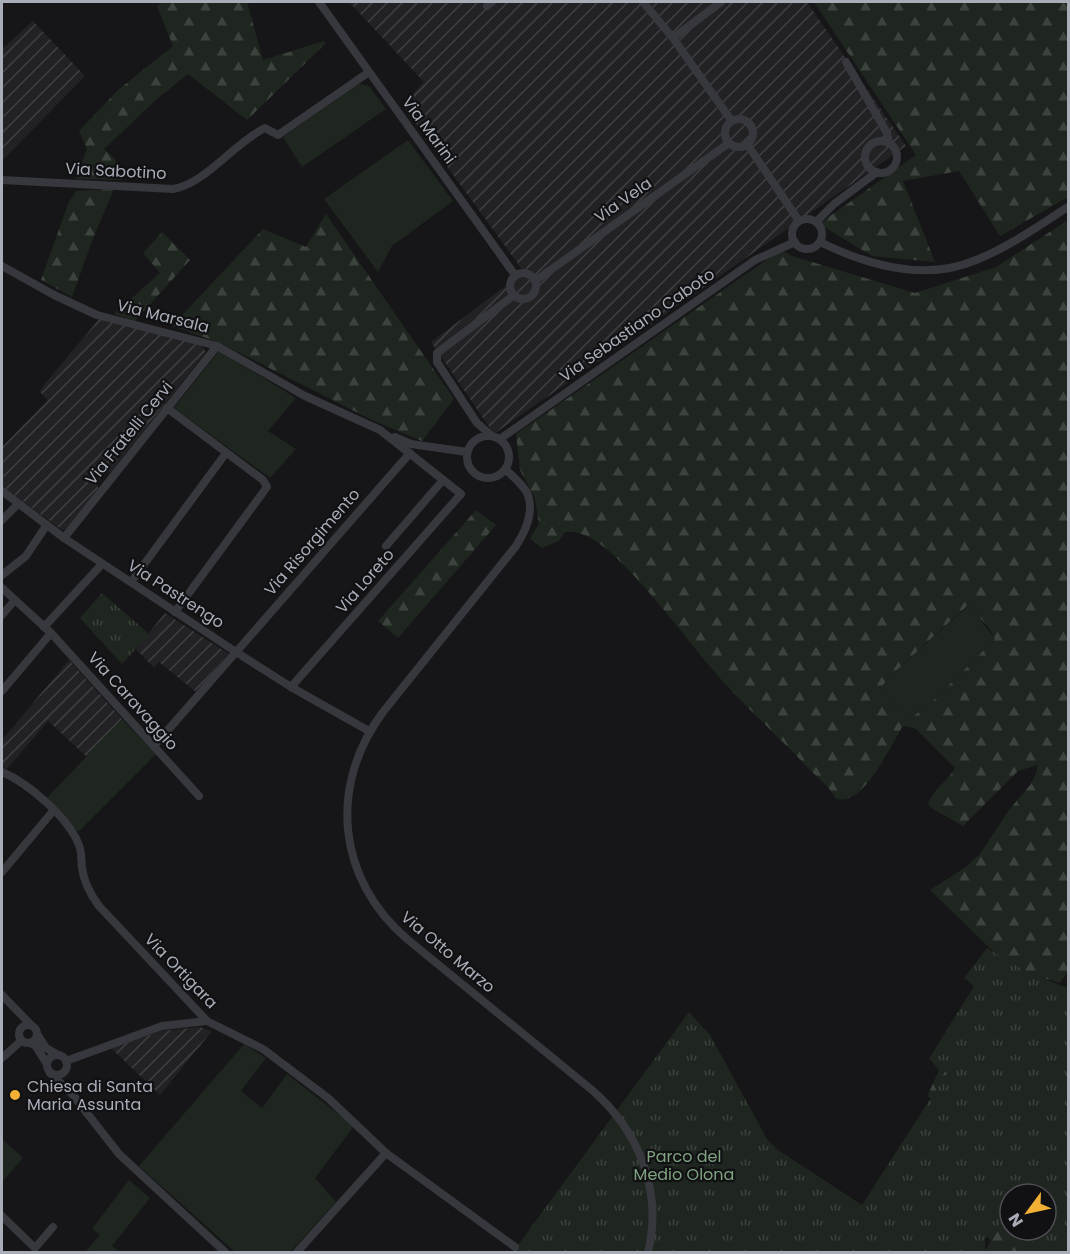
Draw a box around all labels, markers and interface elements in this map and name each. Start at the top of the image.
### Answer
street label: Via Marini [397,91,461,169]
street label: Via Sabotino [65,157,167,185]
street label: Via Vela [590,172,656,228]
street label: Via Sebastiano Caboto [555,263,719,387]
street label: Via Marsala [114,293,212,339]
street label: Via Fratelli Cervi [80,376,178,490]
street label: Via Risorgimento [259,483,365,601]
street label: Via Loreto [330,544,400,618]
street label: Via Pastrengo [123,554,229,634]
street label: Via Caravaggio [82,647,184,755]
street label: Via Otto Marzo [396,906,500,998]
street label: Via Ortigara [139,928,223,1014]
place label: Chiesa di Santa Maria Assunta [27,1075,153,1116]
marker: Chiesa di Santa Maria Assunta [8,1088,22,1102]
park label: Parco del Medio Olona [634,1145,734,1186]
north arrow [998,1182,1058,1242]
text: N [1003,1209,1029,1231]

